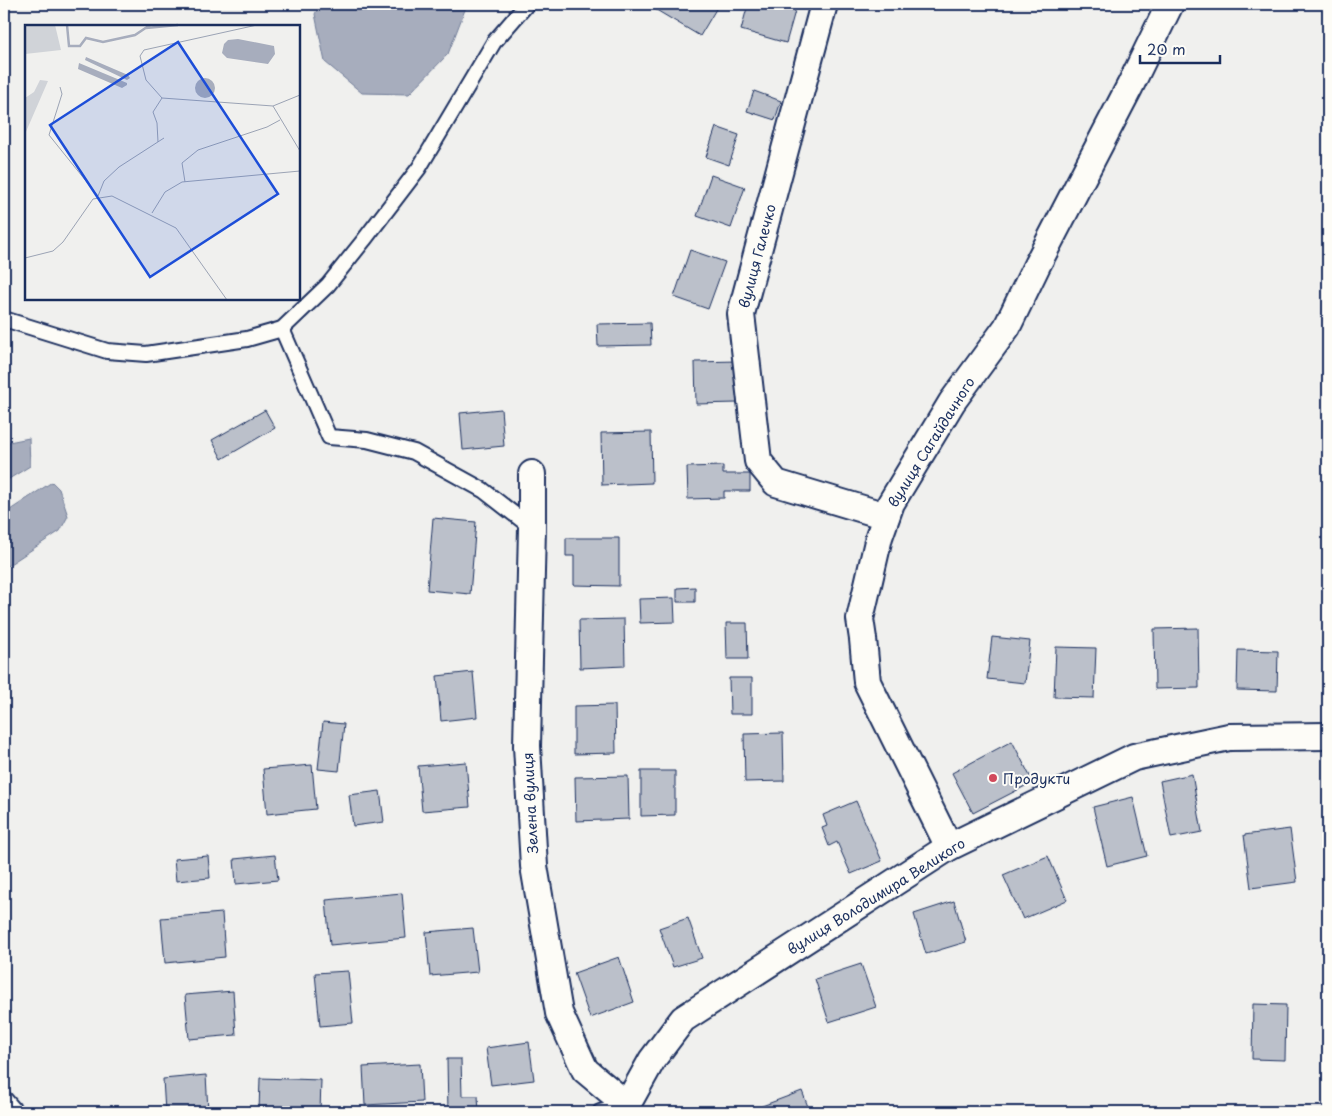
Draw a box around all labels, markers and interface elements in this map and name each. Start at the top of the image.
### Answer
inset map [25,25,300,300]
scale bar [1140,32,1220,64]
text: 20 m [1147,37,1186,60]
street label: вулиця Галечко [733,201,781,310]
street label: вулиця Сагайдачного [882,373,980,511]
street label: Зелена вулиця [517,752,543,854]
place label: Продукти [1003,768,1070,789]
marker: Продукти [987,772,999,784]
street label: вулиця Володимира Великого [783,832,969,960]

